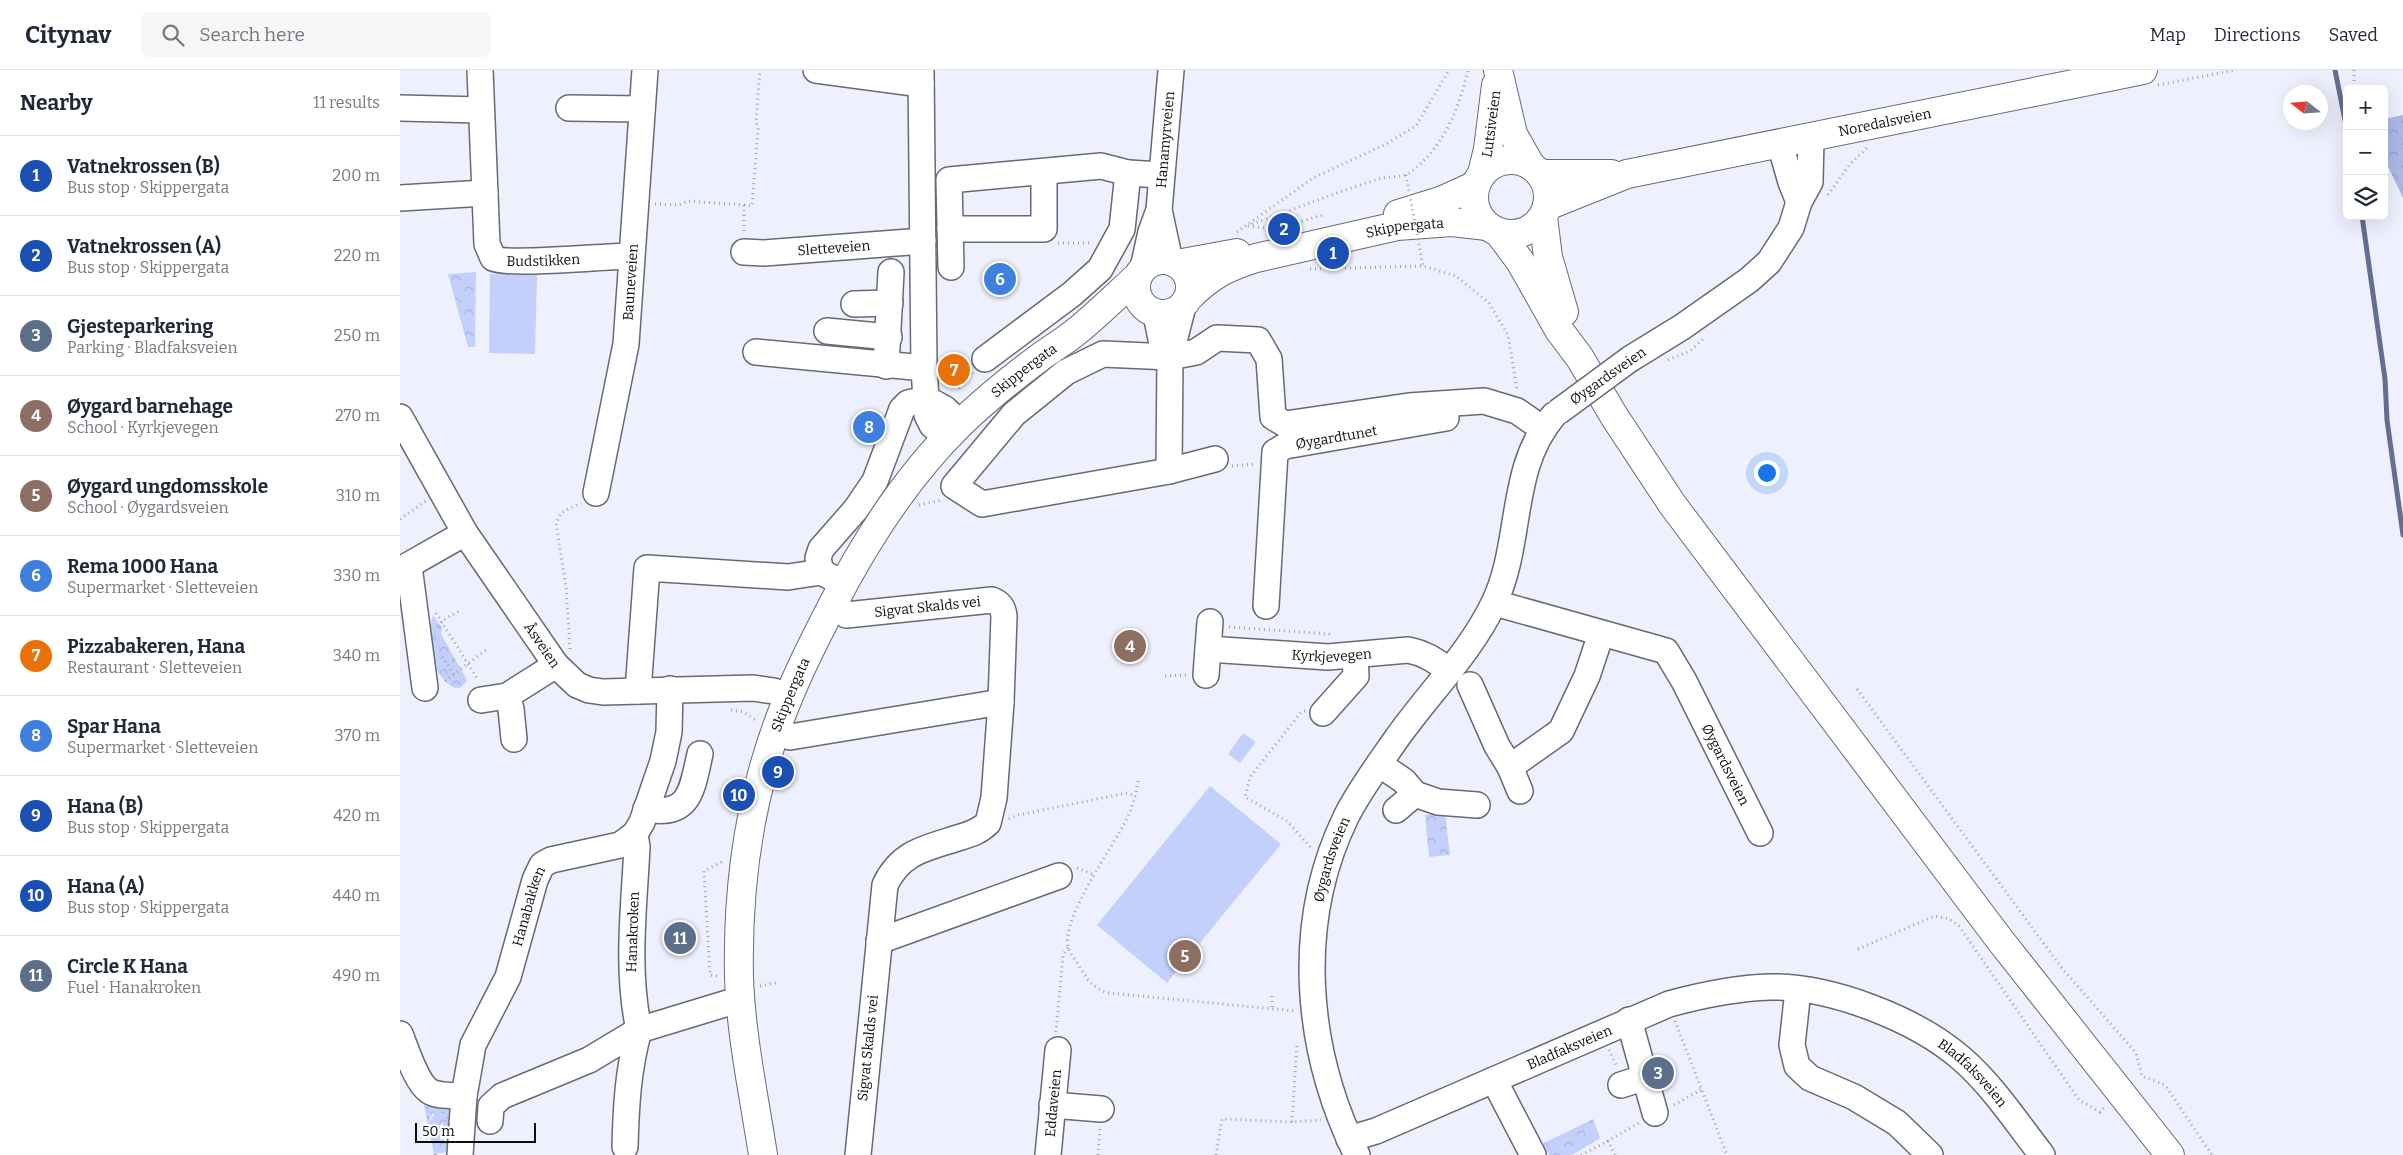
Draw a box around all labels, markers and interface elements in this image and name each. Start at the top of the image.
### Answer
search box [141,12,491,57]
text: Citynav [25,21,111,49]
icon: search [159,21,187,49]
text: Search here [199,23,305,46]
text: Map [2150,24,2186,46]
text: Directions [2214,24,2301,46]
text: Saved [2329,24,2378,46]
north arrow [2283,85,2328,130]
map controls [2343,85,2388,220]
button: + [2343,85,2388,130]
street label: Lutsiveien [1478,89,1504,159]
text: Nearby [20,90,93,116]
street label: Hanamyrveien [1152,90,1178,189]
text: 11 results [313,93,380,112]
street label: Noredalsveien [1837,104,1933,140]
button: − [2343,130,2388,175]
text: Vatnekrossen (B) [67,155,220,178]
text: 1 [33,166,39,185]
text: 200 m [332,166,380,185]
button: layers [2343,175,2388,220]
text: Bus stop · Skippergata [67,178,229,197]
pin: 2 [1268,210,1300,248]
street label: Skippergata [1364,214,1445,241]
pin: 1 [1317,234,1349,272]
text: Vatnekrossen (A) [67,235,221,258]
street label: Sletteveien [797,237,871,259]
street label: Bauneveien [619,243,641,321]
text: 2 [31,246,41,265]
text: 220 m [334,246,380,265]
street label: Budstikken [506,250,581,270]
text: Bus stop · Skippergata [67,258,229,277]
pin: 6 [984,260,1016,298]
text: Gjesteparkering [67,315,214,338]
text: 3 [31,326,41,345]
text: 250 m [334,326,380,345]
text: Parking · Bladfaksveien [67,338,238,357]
street label: Skippergata [987,340,1060,401]
street label: Øygardsveien [1567,343,1649,408]
pin: 7 [938,351,970,389]
text: Øygard barnehage [67,395,233,418]
text: 4 [31,406,41,425]
text: 270 m [335,406,380,425]
pin: 8 [853,408,885,446]
text: School · Kyrkjevegen [67,418,219,437]
street label: Øygardtunet [1294,422,1378,453]
your location [1754,460,1780,486]
text: Øygard ungdomsskole [67,475,268,498]
text: 5 [32,486,40,505]
text: 310 m [336,486,380,505]
text: School · Øygardsveien [67,498,229,517]
text: Rema 1000 Hana [67,555,218,578]
text: 6 [31,566,41,585]
text: 330 m [333,566,380,585]
text: Supermarket · Sletteveien [67,578,258,597]
street label: Sigvat Skalds vei [873,593,982,621]
street label: Åsveien [521,618,564,671]
pin: 4 [1114,627,1146,665]
text: Pizzabakeren, Hana [67,635,245,658]
street label: Kyrkjevegen [1291,645,1373,666]
text: 7 [32,646,40,665]
text: 340 m [333,646,380,665]
street label: Skippergata [767,655,813,734]
text: Restaurant · Sletteveien [67,658,242,677]
text: Spar Hana [67,715,161,738]
street label: Øygardsveien [1698,721,1753,808]
text: 8 [31,726,41,745]
text: 370 m [334,726,380,745]
text: Supermarket · Sletteveien [67,738,258,757]
pin: 9 [762,753,794,791]
pin: 10 [723,776,755,814]
text: Hana (B) [67,795,143,818]
text: 9 [31,806,41,825]
text: 420 m [333,806,380,825]
street label: Øygardsveien [1310,814,1353,904]
text: Bus stop · Skippergata [67,818,229,837]
street label: Hanabakken [508,863,549,948]
text: Hana (A) [67,875,144,898]
text: 10 [27,886,45,905]
text: 440 m [333,886,380,905]
street label: Hanakroken [623,891,643,973]
text: Bus stop · Skippergata [67,898,229,917]
pin: 11 [664,919,696,957]
pin: 5 [1169,937,1201,975]
text: Circle K Hana [67,955,188,978]
text: 11 [29,966,43,985]
text: 490 m [333,966,380,985]
text: Fuel · Hanakroken [67,978,201,997]
street label: Sigvat Skalds vei [854,994,882,1102]
street label: Bladfaksveien [1524,1021,1615,1073]
street label: Bladfaksveien [1935,1035,2011,1110]
pin: 3 [1642,1054,1674,1092]
street label: Eddaveien [1041,1069,1065,1138]
scale bar [415,1120,536,1143]
text: 50 m [422,1123,455,1140]

